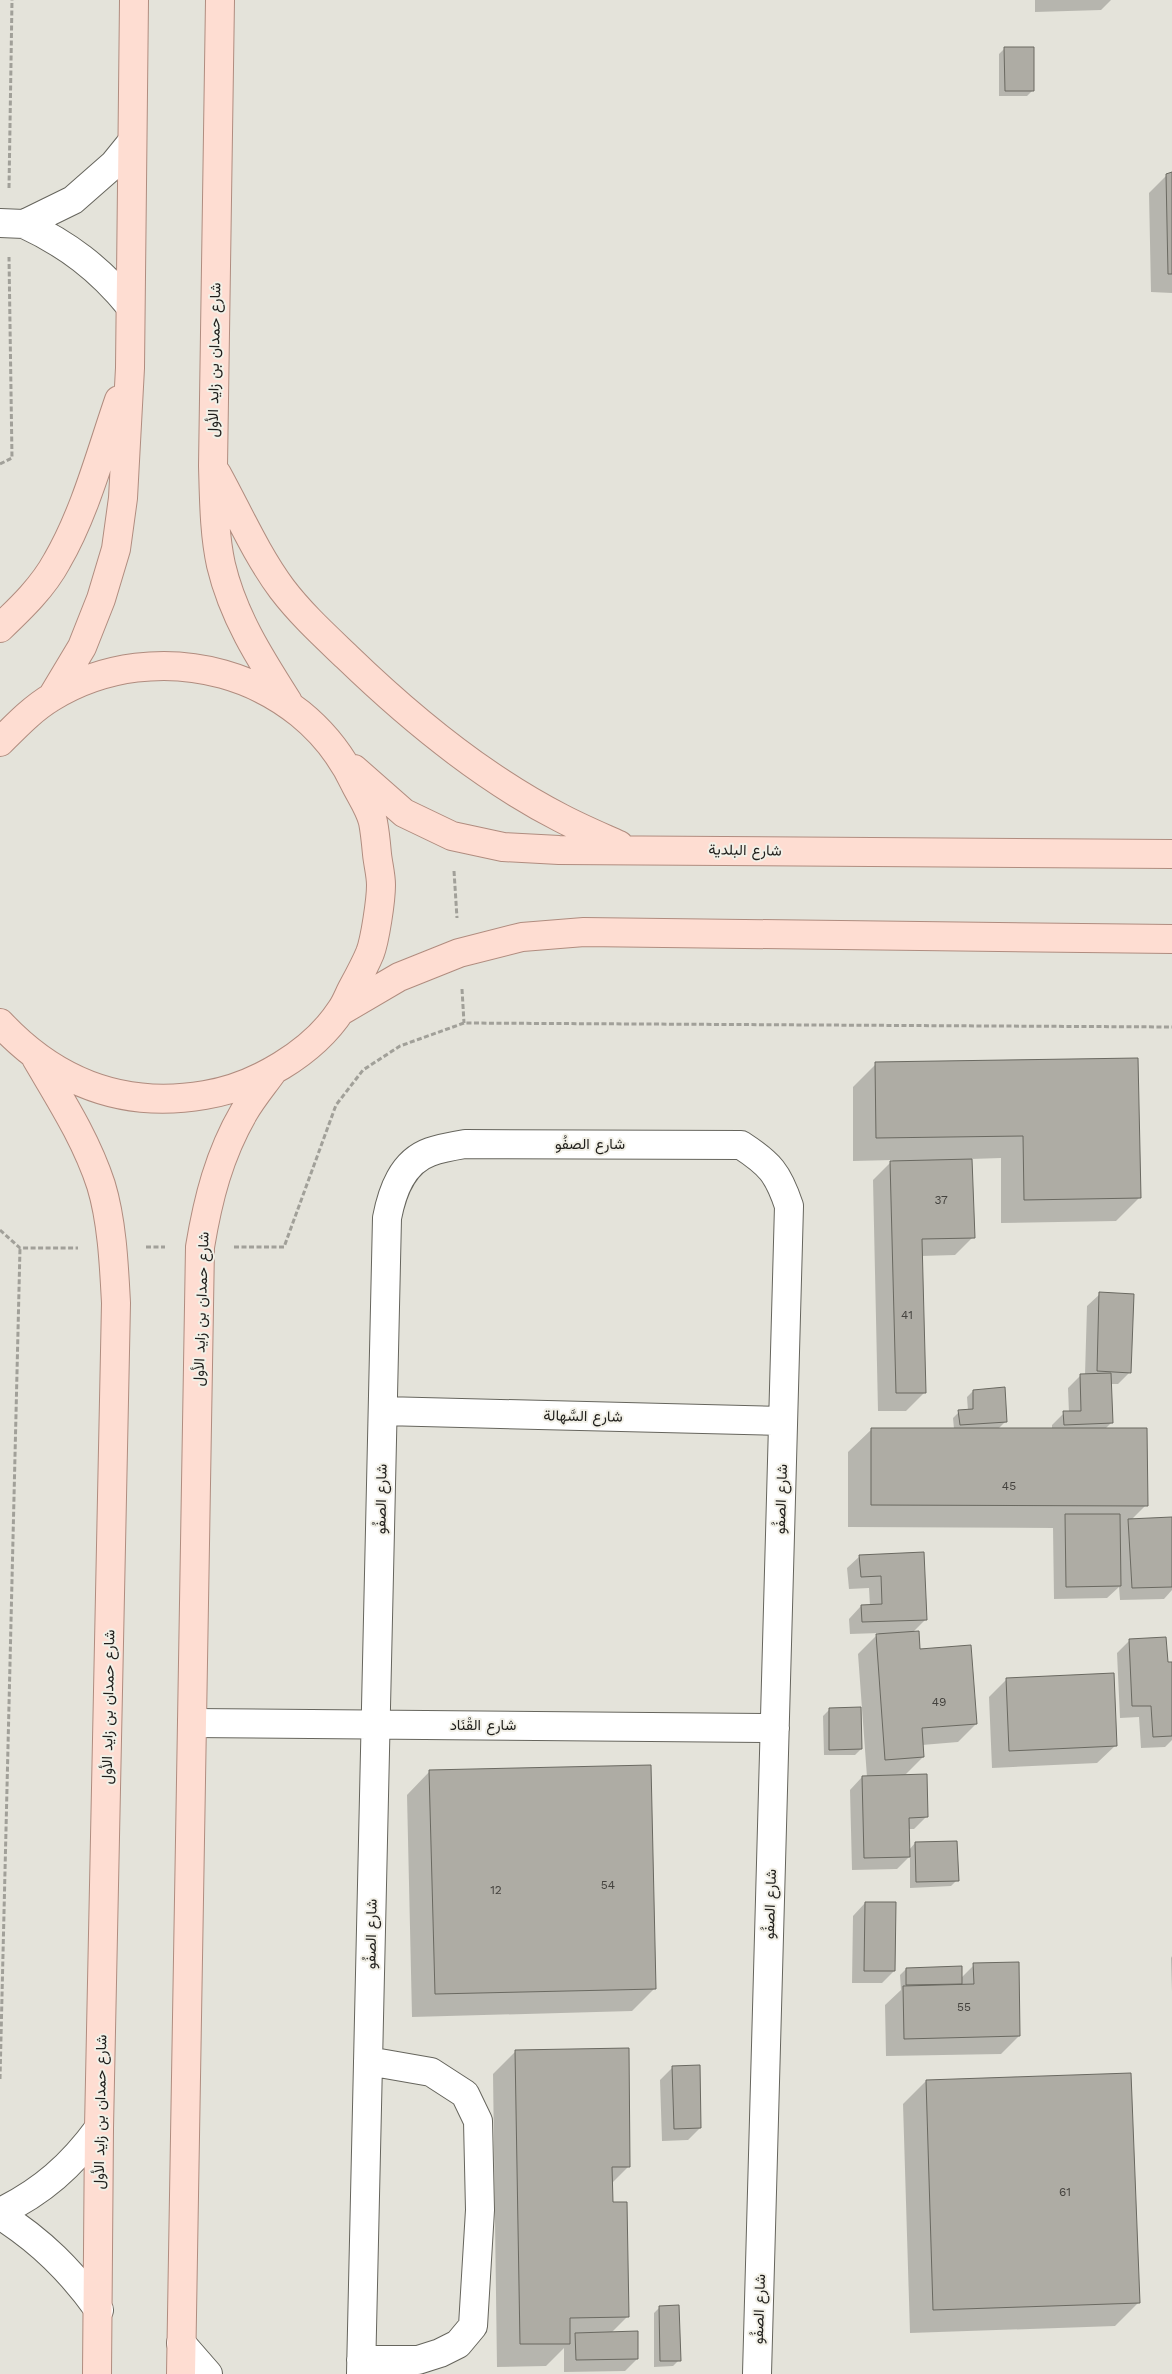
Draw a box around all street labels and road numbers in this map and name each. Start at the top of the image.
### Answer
street label: شارع حمدان بن زايد الأول [204,282,226,438]
street label: شارع البلدية [708,840,782,862]
street label: شارع الصفُو [555,1135,625,1155]
street label: شارع حمدان بن زايد الأول [189,1231,215,1387]
street label: شارع السَّهالة [543,1406,623,1428]
street label: شارع الصفُو [770,1463,793,1534]
street label: شارع الصفُو [371,1464,393,1534]
street label: شارع حمدان بن زايد الأول [98,1629,120,1785]
street label: شارع القْنَاد [450,1716,517,1736]
street label: شارع الصفُو [759,1868,782,1939]
street label: شارع الصفُو [361,1899,383,1969]
street label: شارع حمدان بن زايد الأول [90,2034,112,2190]
street label: شارع الصفُو [748,2273,771,2344]

